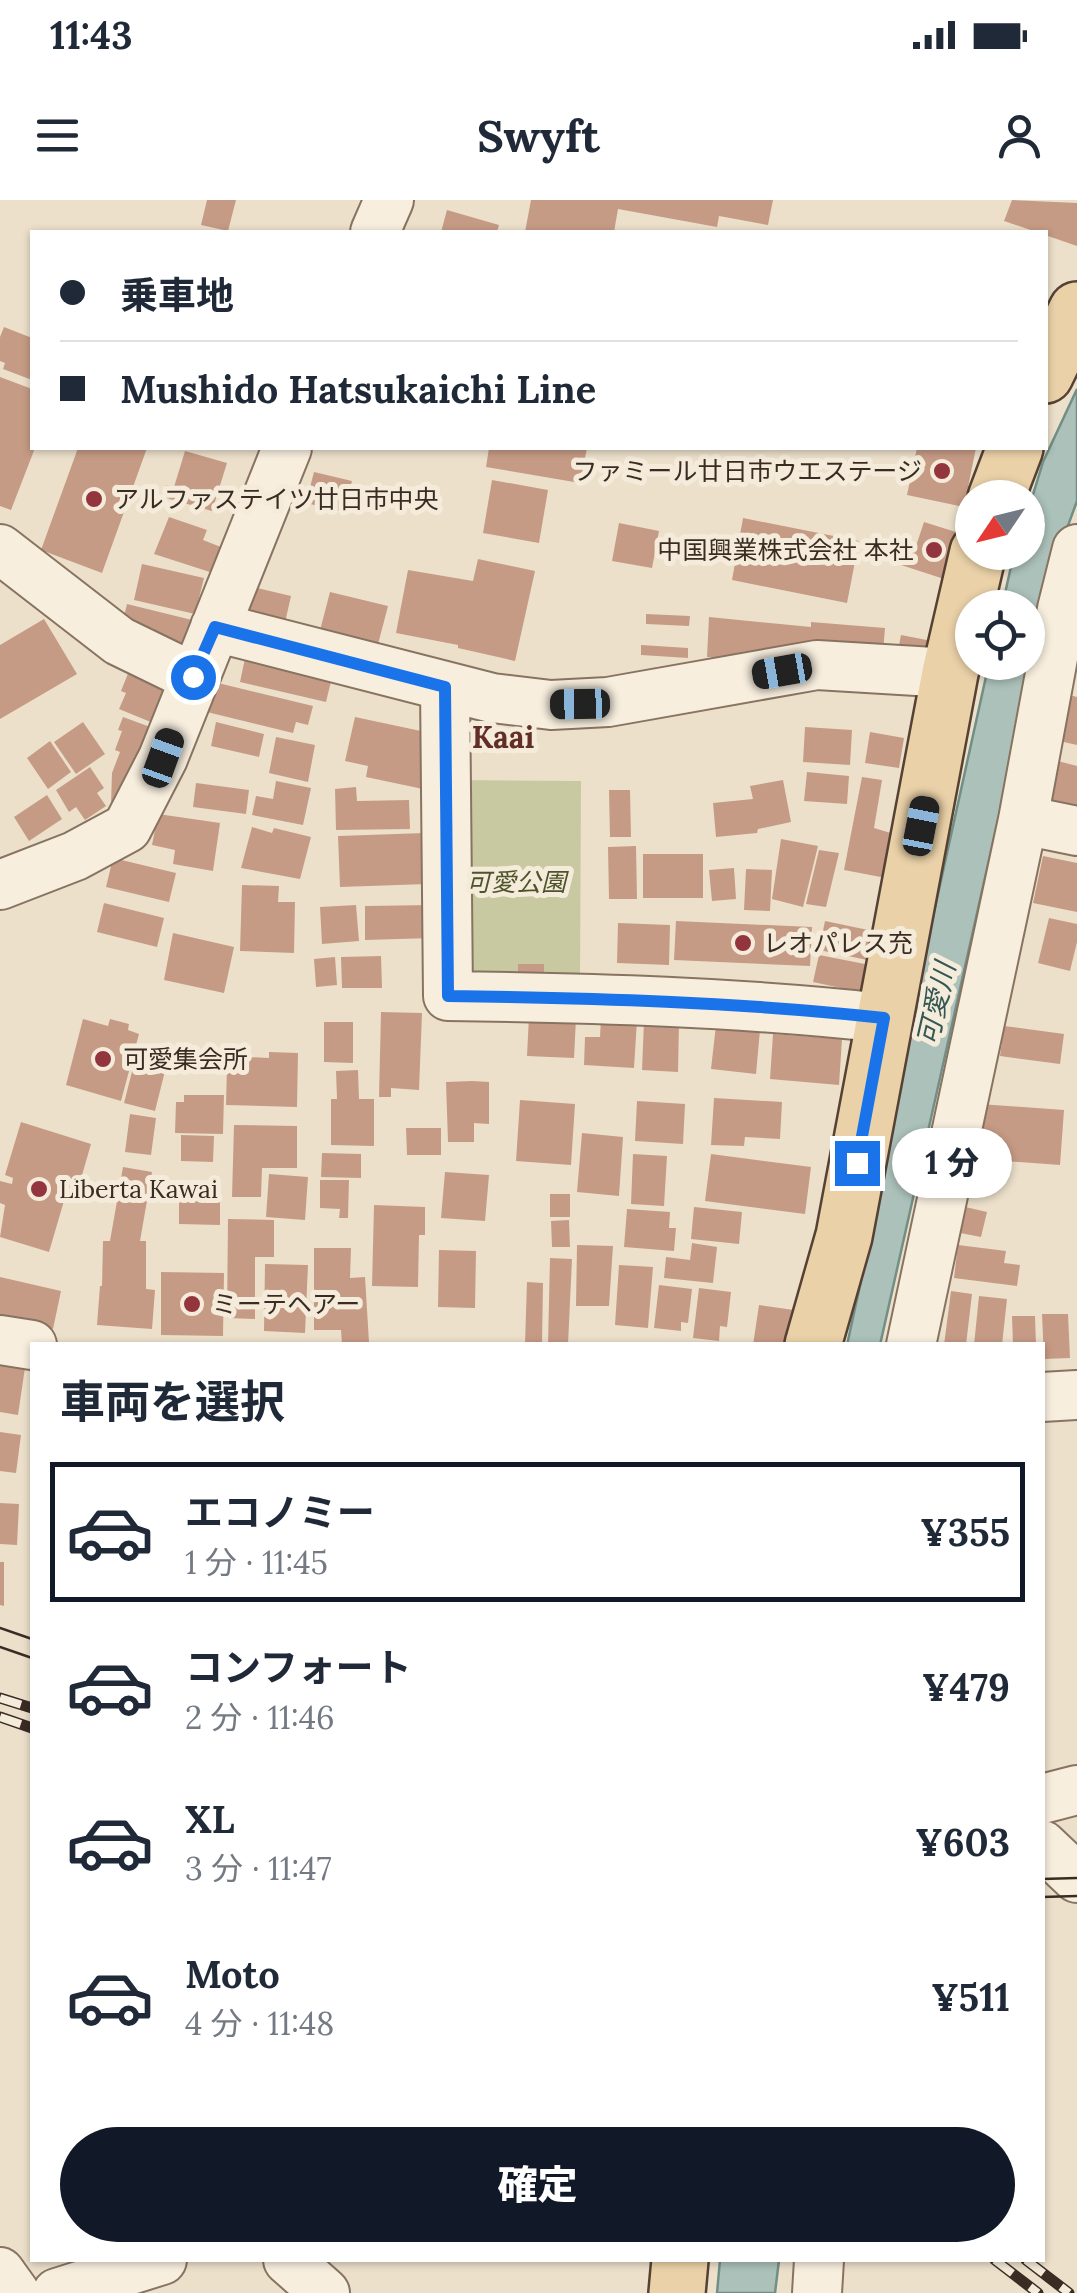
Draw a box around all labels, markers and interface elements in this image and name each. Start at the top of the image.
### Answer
text: 11:43 [50,11,132,59]
text: Swyft [477,107,600,164]
icon: menu [30,108,85,163]
icon: person [992,108,1047,163]
text: 乗車地 [120,271,234,319]
text: Mushido Hatsukaichi Line [120,365,596,413]
place label: ファミール廿日市ウエステージ [572,455,922,487]
marker: ファミール廿日市ウエステージ [931,460,953,482]
north arrow [955,480,1045,570]
map controls [955,480,1045,680]
place label: アルファステイツ廿日市中央 [114,483,439,515]
marker: アルファステイツ廿日市中央 [83,488,105,510]
place label: 中国興業株式会社 本社 [657,534,914,566]
marker: 中国興業株式会社 本社 [923,539,945,561]
button: locate [955,590,1045,680]
car [750,651,814,691]
route start [171,655,216,700]
car [550,688,610,720]
district label: Kaai [472,718,534,756]
car [139,725,187,791]
car [901,794,941,858]
park label: 可愛公園 [466,866,569,898]
place label: レオパレス充 [763,927,913,959]
marker: レオパレス充 [732,932,754,954]
water label: 可愛川 [909,956,964,1049]
place label: 可愛集会所 [123,1043,248,1075]
marker: 可愛集会所 [92,1048,114,1070]
callout: 1 分 [892,1128,1012,1198]
route end [835,1141,880,1186]
text: 1 分 [925,1142,979,1183]
place label: Liberta Kawai [59,1173,218,1205]
marker: Liberta Kawai [28,1178,50,1200]
place label: ミーテヘアー [212,1288,361,1320]
marker: ミーテヘアー [181,1293,203,1315]
text: 車両を選択 [60,1373,285,1430]
icon: car [65,1487,155,1577]
text: エコノミー [185,1488,375,1536]
text: ¥355 [920,1508,1010,1556]
text: 1 分 · 11:45 [185,1542,328,1583]
icon: car [65,1642,155,1732]
text: コンフォート [185,1643,412,1691]
text: ¥479 [922,1663,1010,1711]
text: 2 分 · 11:46 [185,1697,335,1738]
text: XL [185,1795,235,1843]
icon: car [65,1797,155,1887]
text: ¥603 [915,1818,1010,1866]
text: 3 分 · 11:47 [185,1848,331,1889]
text: Moto [185,1950,280,1998]
icon: car [65,1952,155,2042]
text: ¥511 [931,1973,1010,2021]
text: 4 分 · 11:48 [185,2003,334,2044]
button: 確定 [60,2127,1015,2242]

